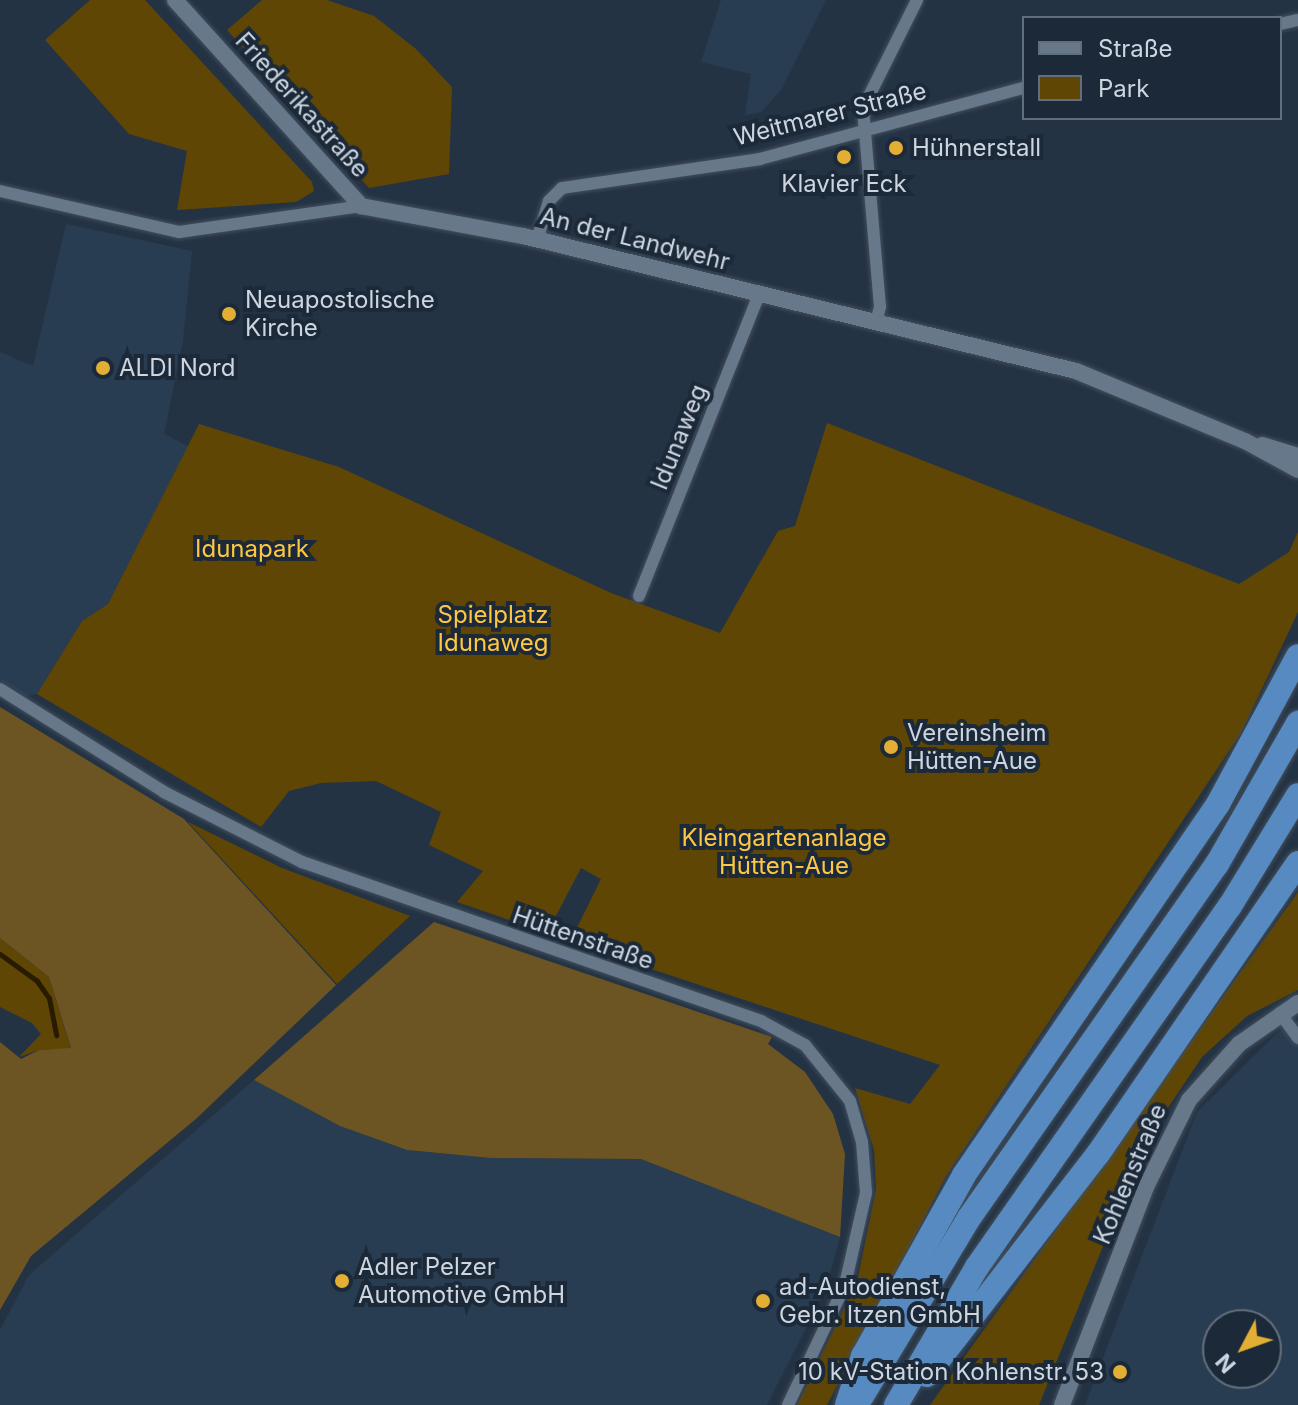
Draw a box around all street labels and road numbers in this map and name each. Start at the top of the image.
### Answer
street label: Friederikastraße [229,27,375,183]
street label: Weitmarer Straße [731,76,929,152]
street label: An der Landwehr [537,202,733,276]
street label: Idunaweg [645,380,713,494]
street label: Hüttenstraße [509,900,657,976]
street label: Kohlenstraße [1088,1100,1172,1248]

